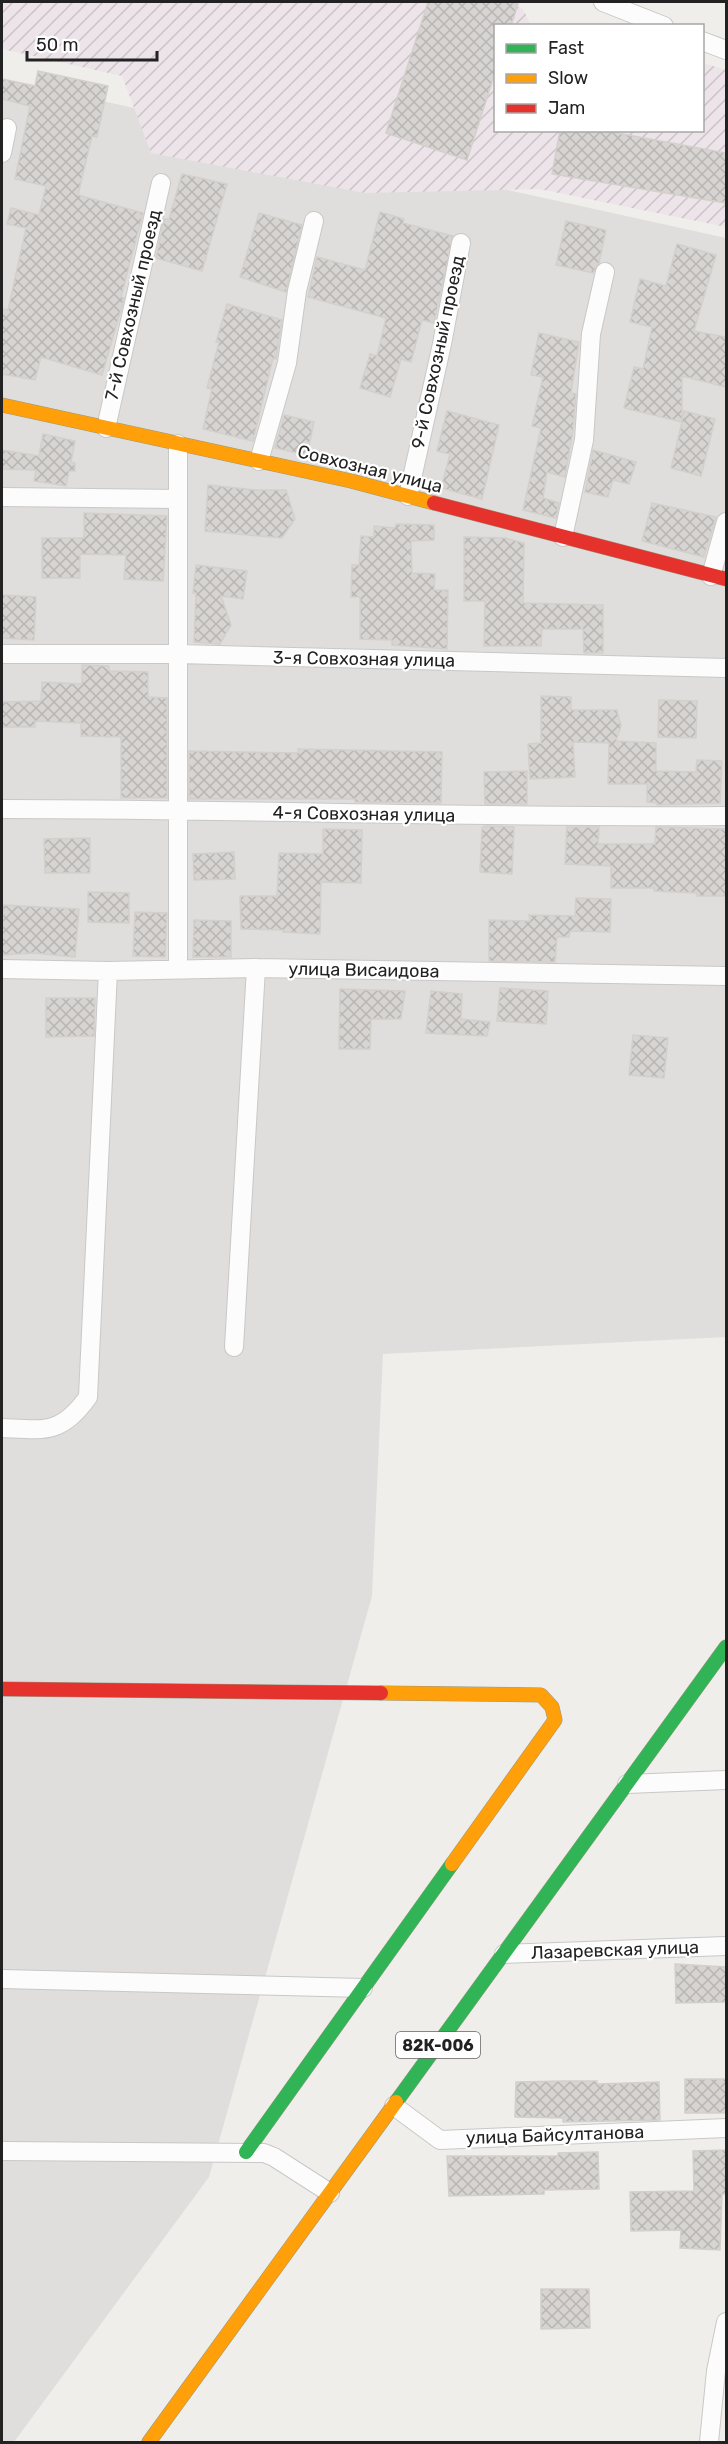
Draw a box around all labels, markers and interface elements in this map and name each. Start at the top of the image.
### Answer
scale bar [27,24,158,62]
legend [494,24,704,132]
text: 50 m [36,34,79,56]
text: Fast [548,37,584,59]
text: Slow [548,67,588,89]
text: Jam [548,97,585,119]
street label: 7-й Совхозный проезд [100,207,166,403]
street label: 9-й Совхозный проезд [407,253,469,451]
street label: Совхозная улица [295,440,445,498]
street label: 3-я Совхозная улица [273,646,455,672]
street label: 4-я Совхозная улица [272,801,456,827]
street label: улица Висаидова [288,958,440,982]
street label: Лазаревская улица [531,1936,699,1964]
road number: 82К-006 [396,2032,480,2058]
street label: улица Байсултанова [465,2121,645,2149]

